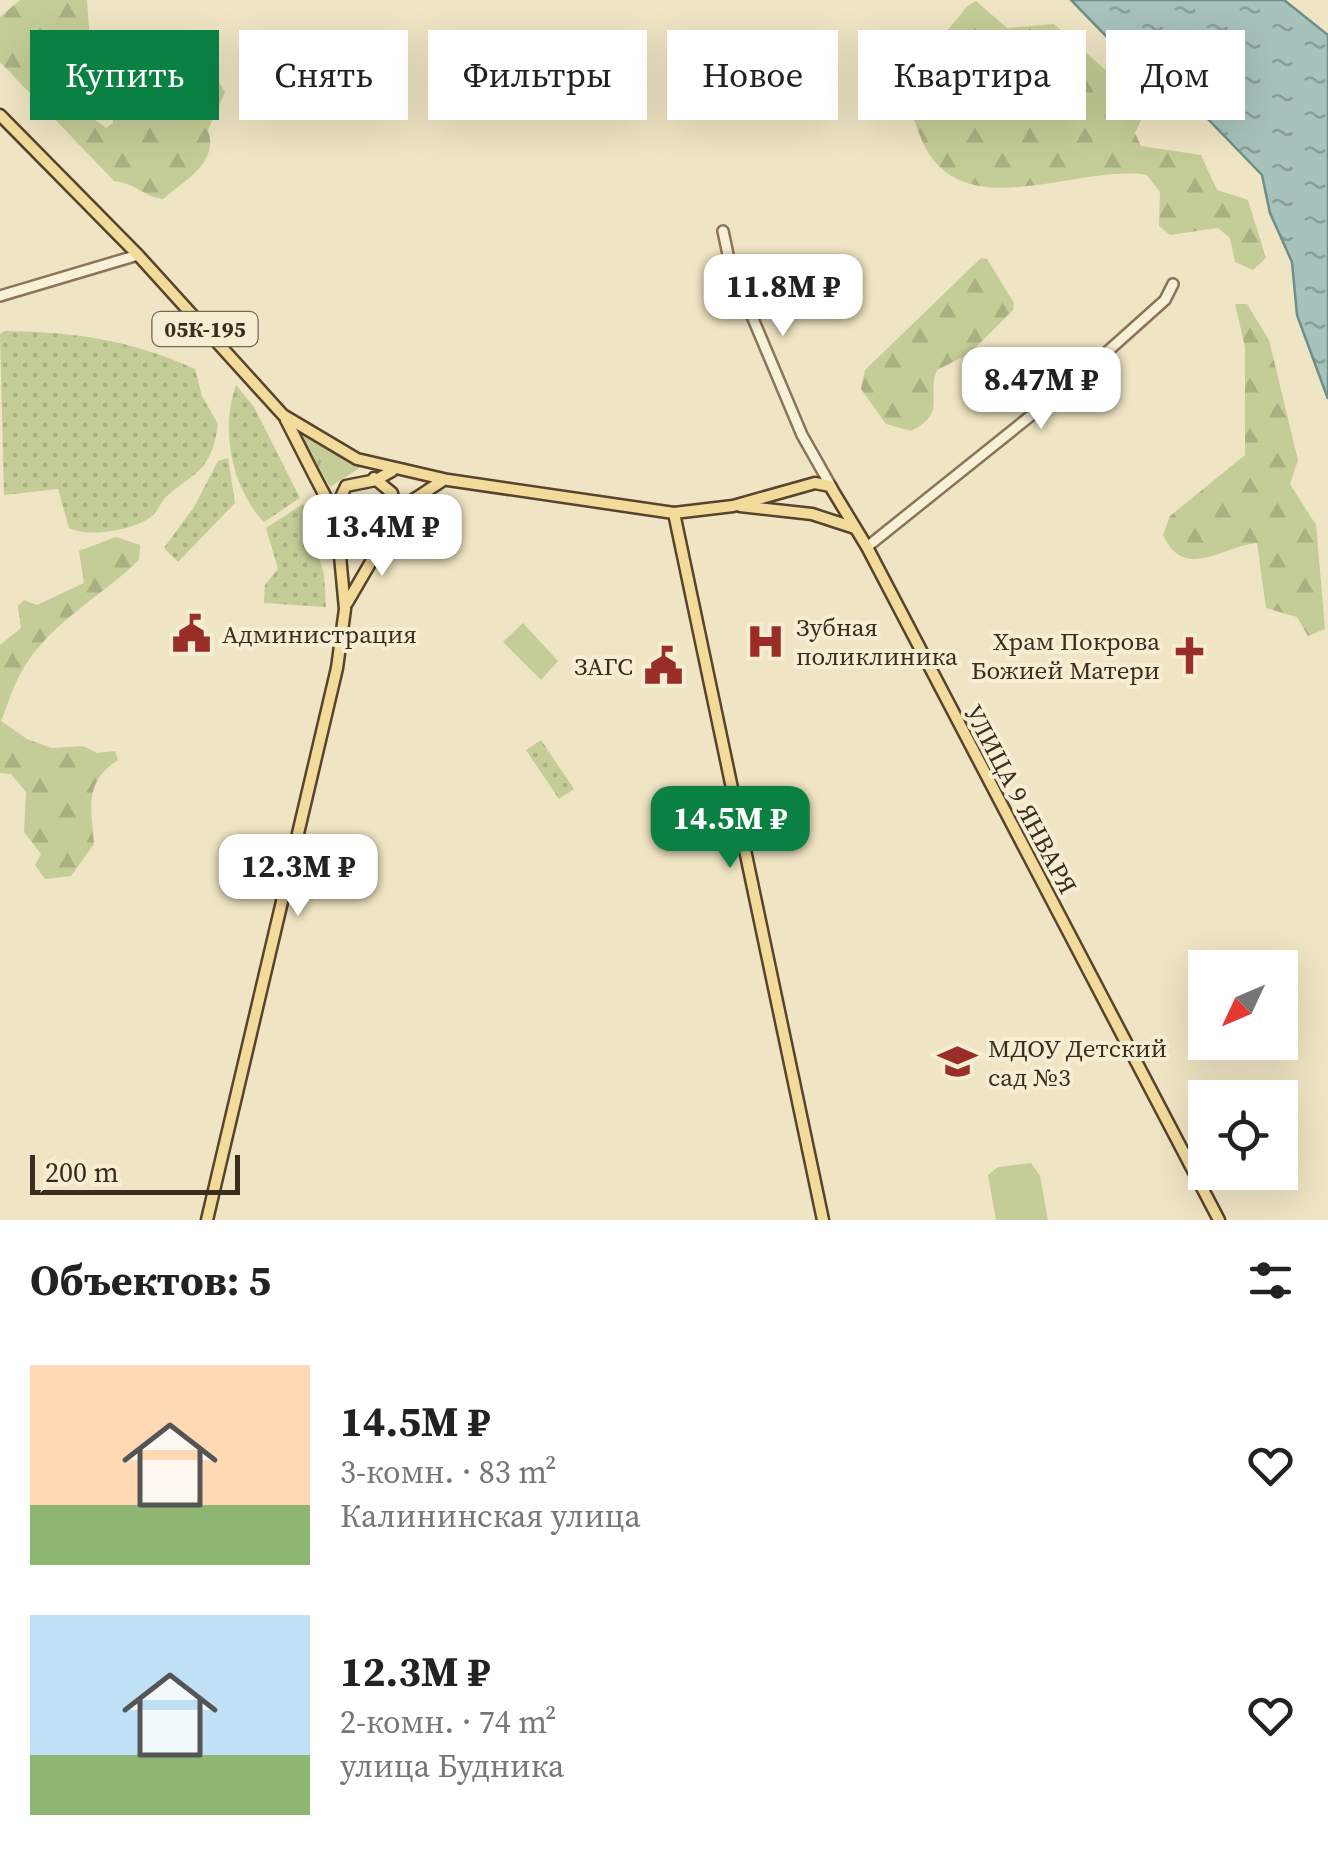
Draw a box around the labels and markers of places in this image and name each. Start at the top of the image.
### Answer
pin: 11.8M ₽ [691,254,875,339]
pin: 8.47M ₽ [949,347,1133,432]
pin: 13.4M ₽ [290,494,474,579]
place label: Зубная поликлиника [796,610,958,673]
public building icon: Администрация [171,613,213,655]
place label: Администрация [222,617,417,651]
hospital icon: Зубная поликлиника [745,620,787,662]
place label: Храм Покрова Божией Матери [971,624,1160,687]
church icon: Храм Покрова Божией Матери [1169,634,1211,676]
public building icon: ЗАГС [642,645,684,687]
place label: ЗАГС [574,649,633,683]
pin: 14.5M ₽ [638,786,822,871]
pin: 12.3M ₽ [206,834,390,919]
place label: МДОУ Детский сад №3 [988,1031,1167,1094]
school or university icon: МДОУ Детский сад №3 [937,1041,979,1083]

